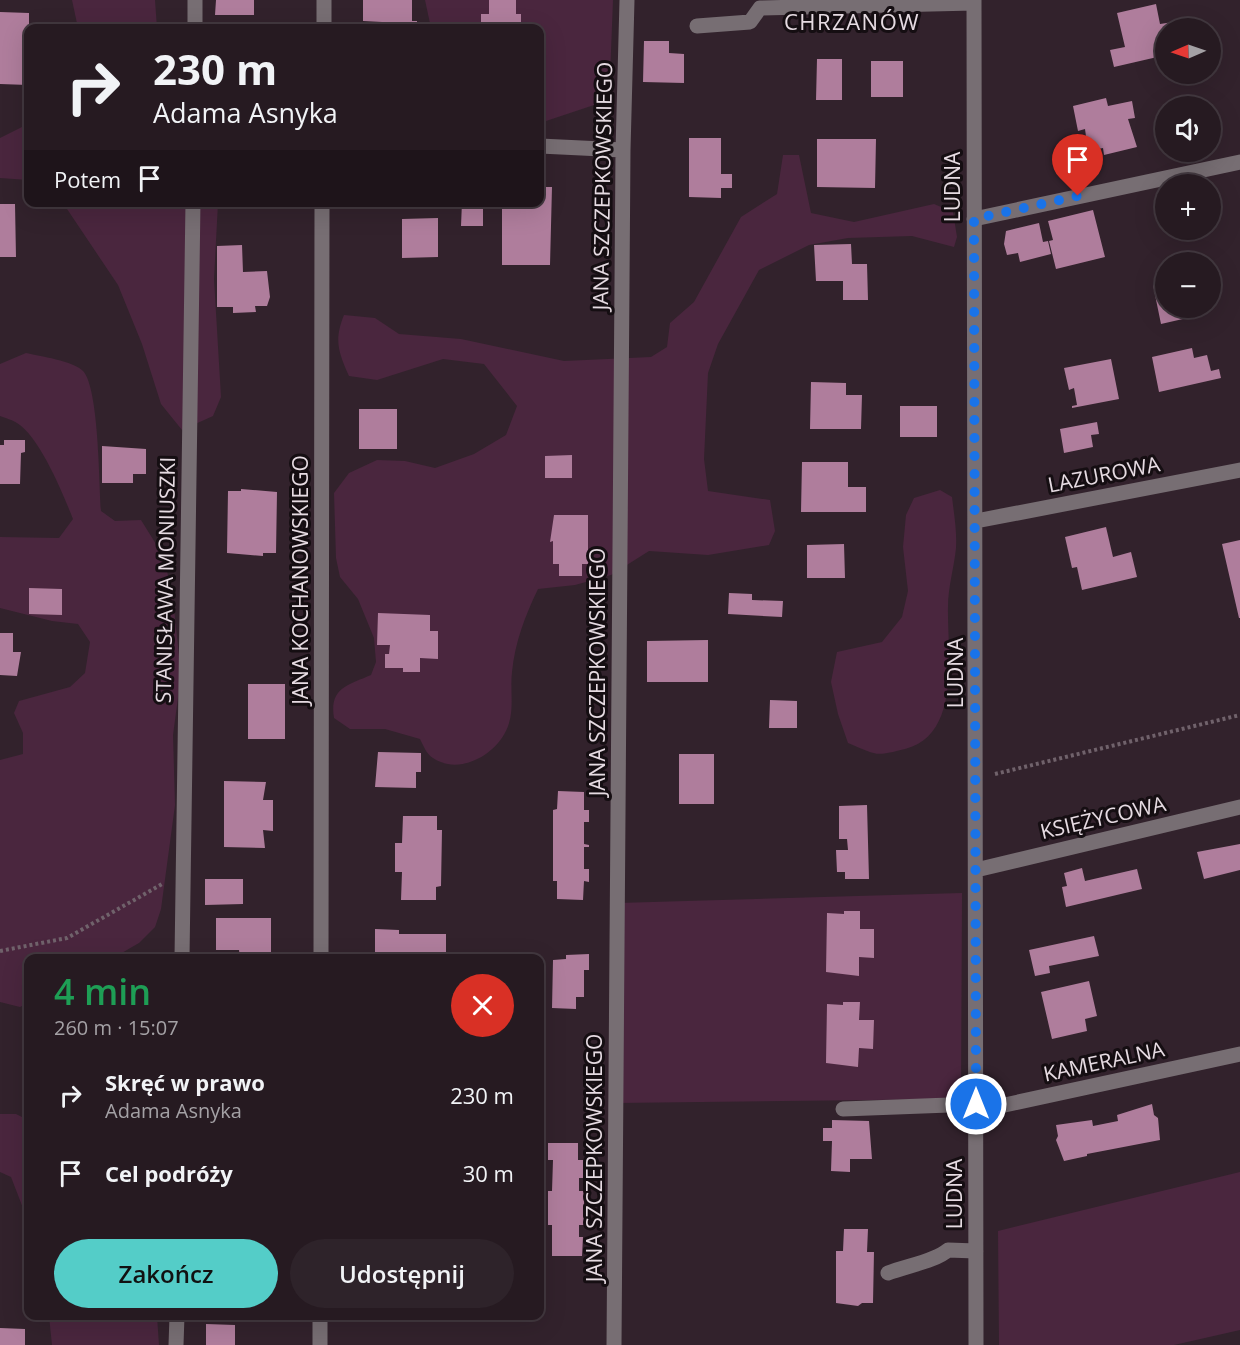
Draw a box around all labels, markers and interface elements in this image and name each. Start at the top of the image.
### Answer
district label: CHRZANÓW [784,6,920,36]
north arrow [1155,18,1221,84]
map controls [1155,18,1221,318]
text: 230 m [153,40,277,97]
icon: right [54,48,132,126]
street label: JANA SZCZEPKOWSKIEGO [586,61,618,313]
text: Adama Asnyka [153,94,338,131]
button: sound [1155,96,1221,162]
pin [1052,134,1103,196]
icon: arrive [1061,143,1094,176]
street label: LUDNA [938,151,966,222]
icon: arrive [133,162,166,195]
text: Potem [54,164,121,194]
button: + [1155,174,1221,240]
button: − [1155,252,1221,318]
street label: LAZUROWA [1045,449,1163,499]
street label: JANA KOCHANOWSKIEGO [286,455,314,707]
street label: STANISŁAWA MONIUSZKI [149,457,181,703]
street label: JANA SZCZEPKOWSKIEGO [583,548,611,798]
street label: LUDNA [941,637,969,708]
street label: KSIĘŻYCOWA [1037,789,1169,845]
text: 4 min [54,967,151,1016]
button: close [451,974,514,1037]
text: 260 m · 15:07 [54,1014,179,1041]
street label: JANA SZCZEPKOWSKIEGO [580,1034,608,1284]
street label: KAMERALNA [1041,1034,1168,1088]
text: Skręć w prawo [105,1067,265,1097]
position arrow [944,1072,1008,1136]
icon: right [54,1079,87,1112]
text: 230 m [450,1080,514,1110]
text: Adama Asnyka [105,1097,242,1124]
icon: arrive [54,1157,87,1190]
text: Cel podróży [105,1158,233,1188]
text: 30 m [463,1158,514,1188]
street label: LUDNA [940,1158,968,1229]
button: Zakończ [54,1239,278,1308]
button: Udostępnij [290,1239,514,1308]

